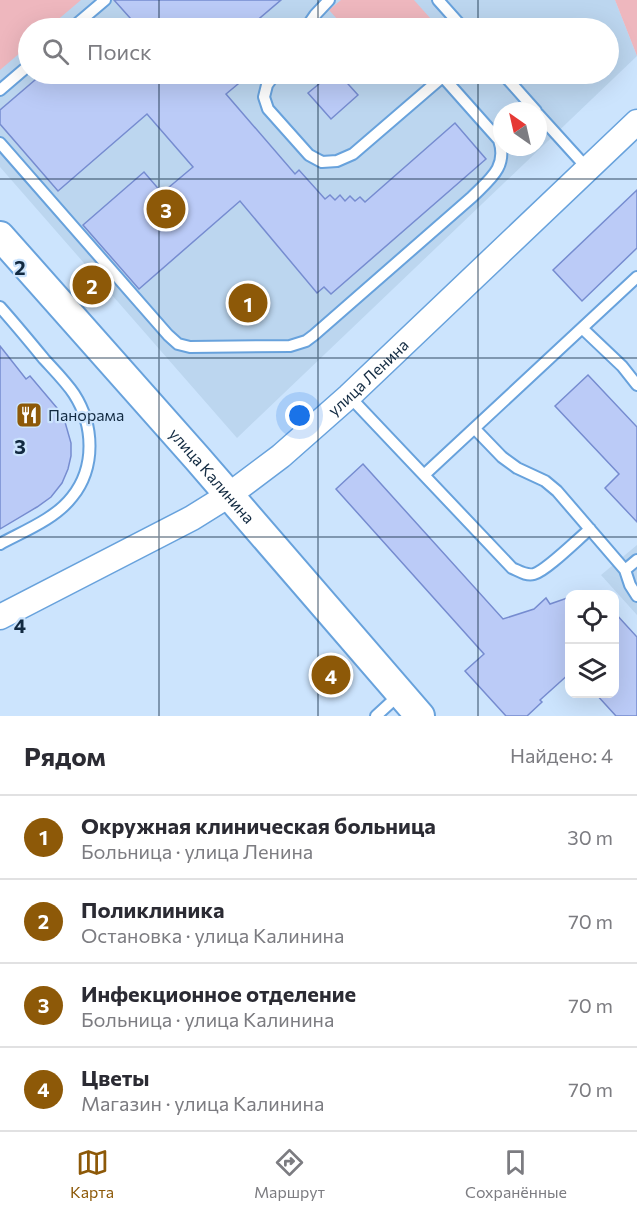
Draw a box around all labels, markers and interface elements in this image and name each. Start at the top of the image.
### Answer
search box [18,18,619,84]
icon: search [39,35,72,68]
text: Поиск [87,38,152,65]
north arrow [493,102,547,156]
pin: 3 [146,186,186,232]
text: 2 [14,255,26,279]
pin: 2 [72,262,112,308]
pin: 1 [228,280,268,326]
street label: улица Ленина [324,335,412,419]
restaurant icon: Панорама [14,400,44,430]
your location [285,401,314,430]
place label: Панорама [48,405,124,424]
street label: улица Калинина [166,424,259,527]
text: 3 [14,434,26,458]
map controls [565,590,619,698]
button: locate [565,590,619,644]
text: 4 [14,613,26,637]
button: layers [565,644,619,698]
pin: 4 [312,652,350,698]
text: Рядом [24,740,106,771]
text: Найдено: 4 [510,743,613,767]
text: Окружная клиническая больница [81,812,436,839]
text: 1 [39,825,48,849]
text: 30 m [567,825,613,849]
text: Больница · улица Ленина [81,839,313,863]
text: Поликлиника [81,896,224,923]
text: 2 [38,909,49,933]
text: 70 m [568,909,613,933]
text: Остановка · улица Калинина [81,923,344,947]
text: Инфекционное отделение [81,980,356,1007]
text: 3 [38,993,49,1017]
text: 70 m [568,993,613,1017]
text: Больница · улица Калинина [81,1007,334,1031]
text: Цветы [81,1064,150,1091]
text: 4 [37,1077,50,1101]
text: 70 m [568,1077,613,1101]
text: Магазин · улица Калинина [81,1091,324,1115]
tab: Карта [70,1146,114,1201]
tab: Маршрут [254,1146,325,1201]
tab: Сохранённые [465,1146,567,1201]

